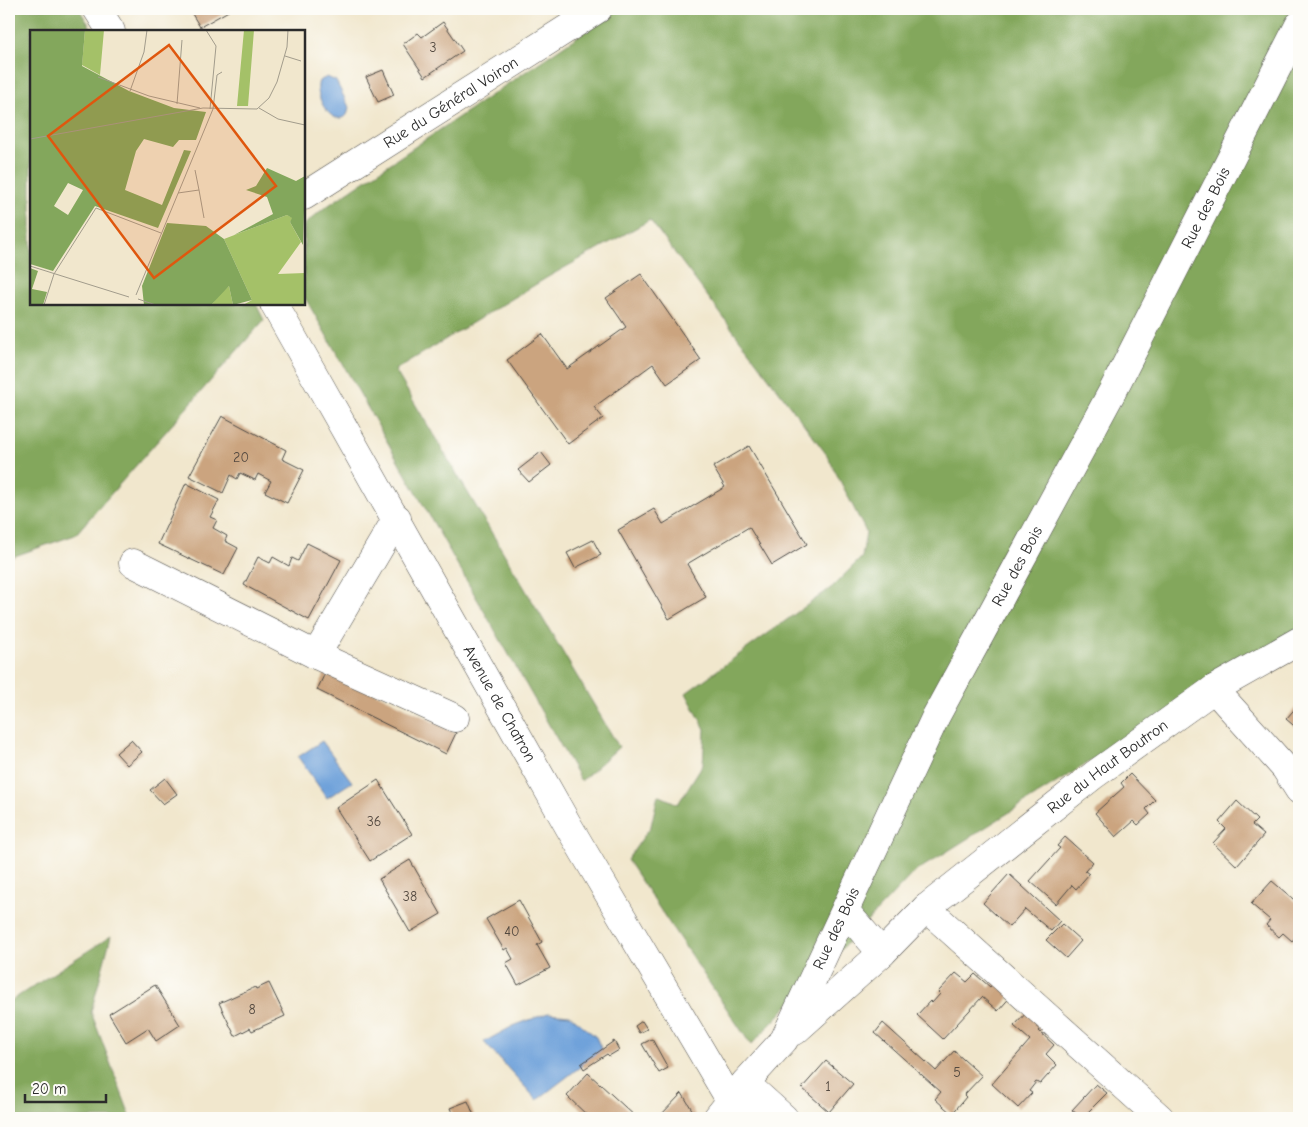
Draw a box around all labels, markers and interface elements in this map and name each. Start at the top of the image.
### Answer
inset map [30,30,305,305]
house number: 3 [429,39,437,56]
street label: Rue du Général Voiron [380,53,521,152]
street label: Rue des Bois [1178,164,1234,251]
house number: 20 [233,449,249,466]
street label: Rue des Bois [988,523,1046,610]
street label: Avenue de Chatron [460,642,539,765]
street label: Rue du Haut Boutron [1044,716,1171,817]
house number: 36 [367,813,381,830]
street label: Rue des Bois [809,884,863,972]
house number: 38 [403,888,417,905]
house number: 40 [504,923,520,940]
house number: 8 [248,1001,256,1018]
house number: 5 [953,1064,961,1081]
scale bar [25,1072,106,1104]
house number: 1 [825,1078,831,1095]
text: 20 m [32,1080,66,1098]

